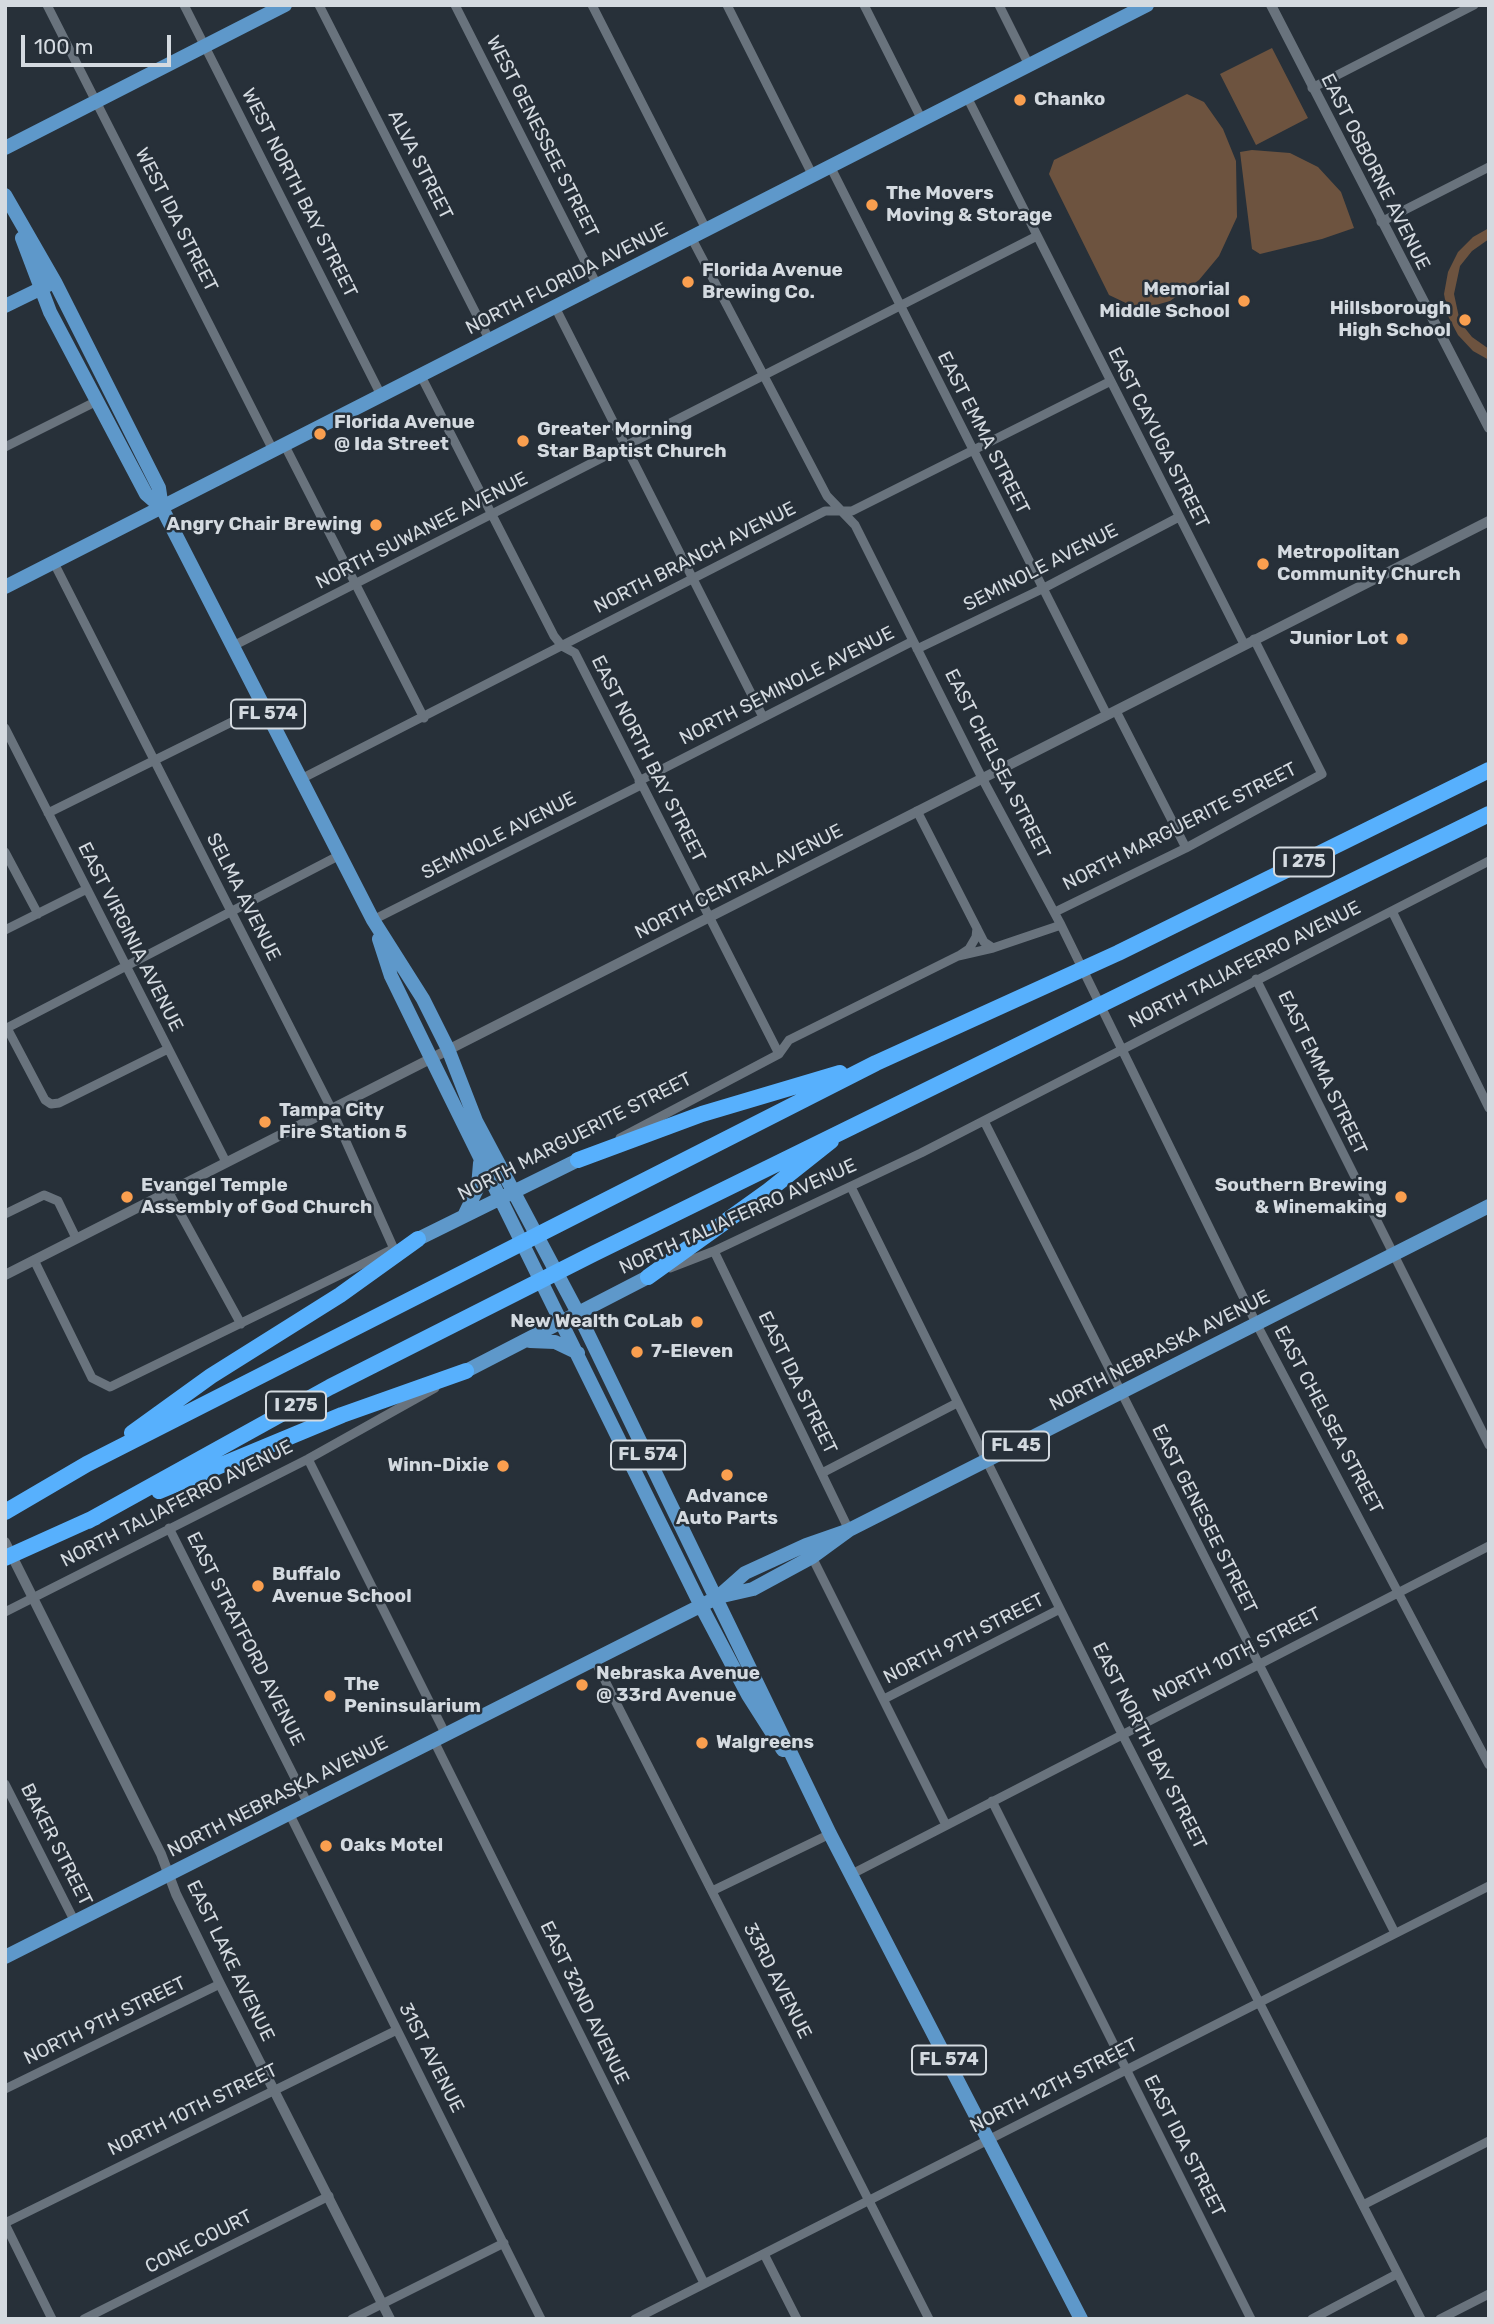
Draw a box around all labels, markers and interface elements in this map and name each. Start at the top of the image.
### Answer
scale bar [24,21,175,65]
street label: WEST GENESSEE STREET [481,32,603,242]
text: 100 m [34,34,93,59]
street label: EAST OSBORNE AVENUE [1316,70,1434,274]
street label: WEST NORTH BAY STREET [236,85,362,301]
place label: Chanko [1034,89,1105,111]
marker: Chanko [1012,92,1028,108]
street label: ALVA STREET [383,107,457,223]
street label: WEST IDA STREET [130,144,222,296]
place label: The Movers Moving & Storage [886,183,1052,227]
marker: The Movers Moving & Storage [864,197,880,213]
street label: NORTH FLORIDA AVENUE [462,218,672,340]
place label: Florida Avenue Brewing Co. [702,260,843,304]
marker: Florida Avenue Brewing Co. [680,274,696,290]
place label: Memorial Middle School [1099,279,1230,323]
marker: Memorial Middle School [1236,293,1252,309]
place label: Hillsborough High School [1330,298,1451,342]
marker: Hillsborough High School [1457,312,1473,328]
street label: EAST CAYUGA STREET [1102,344,1214,532]
street label: EAST EMMA STREET [932,348,1034,518]
place label: Florida Avenue @ Ida Street [334,412,475,456]
place label: Greater Morning Star Baptist Church [537,419,727,463]
marker: Florida Avenue @ Ida Street [312,426,328,442]
marker: Greater Morning Star Baptist Church [515,433,531,449]
street label: NORTH SUWANEE AVENUE [312,468,532,594]
street label: NORTH BRANCH AVENUE [590,497,800,619]
place label: Angry Chair Brewing [167,514,362,536]
marker: Angry Chair Brewing [368,517,384,533]
street label: SEMINOLE AVENUE [960,519,1122,617]
place label: Metropolitan Community Church [1277,542,1461,586]
marker: Metropolitan Community Church [1255,556,1271,572]
street label: NORTH SEMINOLE AVENUE [676,622,898,750]
place label: Junior Lot [1289,628,1388,650]
marker: Junior Lot [1394,631,1410,647]
street label: EAST NORTH BAY STREET [586,652,710,866]
street label: EAST CHELSEA STREET [939,665,1055,863]
road number: FL 574 [231,700,305,728]
street label: NORTH MARGUERITE STREET [1059,758,1301,896]
street label: SEMINOLE AVENUE [418,787,580,885]
street label: NORTH CENTRAL AVENUE [631,820,847,944]
street label: SELMA AVENUE [201,829,285,965]
street label: EAST VIRGINIA AVENUE [72,839,188,1035]
road number: I 275 [1274,848,1334,876]
street label: NORTH TALIAFERRO AVENUE [1125,896,1365,1034]
street label: EAST EMMA STREET [1272,987,1372,1159]
street label: NORTH MARGUERITE STREET [454,1068,696,1206]
place label: Tampa City Fire Station 5 [279,1100,407,1144]
marker: Tampa City Fire Station 5 [257,1114,273,1130]
street label: NORTH TALIAFERRO AVENUE [616,1154,860,1280]
place label: Evangel Temple Assembly of God Church [141,1175,372,1219]
place label: Southern Brewing & Winemaking [1215,1175,1387,1219]
marker: Evangel Temple Assembly of God Church [119,1189,135,1205]
marker: Southern Brewing & Winemaking [1393,1189,1409,1205]
street label: NORTH NEBRASKA AVENUE [1046,1285,1274,1417]
street label: EAST IDA STREET [753,1308,841,1458]
place label: New Wealth CoLab [510,1311,683,1333]
marker: New Wealth CoLab [689,1314,705,1330]
street label: EAST CHELSEA STREET [1269,1322,1387,1518]
place label: 7-Eleven [651,1341,733,1363]
marker: 7-Eleven [629,1344,645,1360]
road number: I 275 [266,1392,326,1420]
street label: EAST GENESEE STREET [1146,1421,1262,1617]
road number: FL 45 [983,1432,1049,1461]
street label: NORTH TALIAFERRO AVENUE [57,1435,297,1573]
road number: FL 574 [611,1440,685,1470]
place label: Winn-Dixie [387,1455,489,1477]
marker: Winn-Dixie [495,1458,511,1474]
marker: Advance Auto Parts [719,1467,735,1483]
place label: Advance Auto Parts [676,1486,778,1530]
street label: EAST STRATFORD AVENUE [181,1528,309,1750]
place label: Buffalo Avenue School [272,1564,412,1608]
marker: Buffalo Avenue School [250,1578,266,1594]
street label: NORTH 9TH STREET [880,1589,1048,1689]
street label: NORTH 10TH STREET [1149,1603,1325,1707]
street label: EAST NORTH BAY STREET [1087,1639,1211,1853]
place label: Nebraska Avenue @ 33rd Avenue [596,1663,760,1707]
place label: The Peninsularium [344,1674,481,1718]
marker: Nebraska Avenue @ 33rd Avenue [574,1677,590,1693]
marker: The Peninsularium [322,1688,338,1704]
street label: NORTH NEBRASKA AVENUE [164,1731,392,1863]
place label: Walgreens [716,1732,814,1754]
marker: Walgreens [694,1735,710,1751]
street label: BAKER STREET [15,1780,97,1910]
place label: Oaks Motel [340,1835,443,1857]
marker: Oaks Motel [318,1838,334,1854]
street label: EAST LAKE AVENUE [181,1877,279,2045]
street label: EAST 32ND AVENUE [535,1918,633,2088]
street label: 33RD AVENUE [738,1919,816,2043]
street label: NORTH 9TH STREET [20,1972,190,2070]
street label: 31ST AVENUE [394,1999,468,2117]
street label: NORTH 12TH STREET [966,2034,1142,2138]
road number: FL 574 [912,2046,986,2074]
street label: NORTH 10TH STREET [104,2059,282,2161]
street label: EAST IDA STREET [1138,2071,1230,2221]
street label: CONE COURT [142,2205,256,2279]

